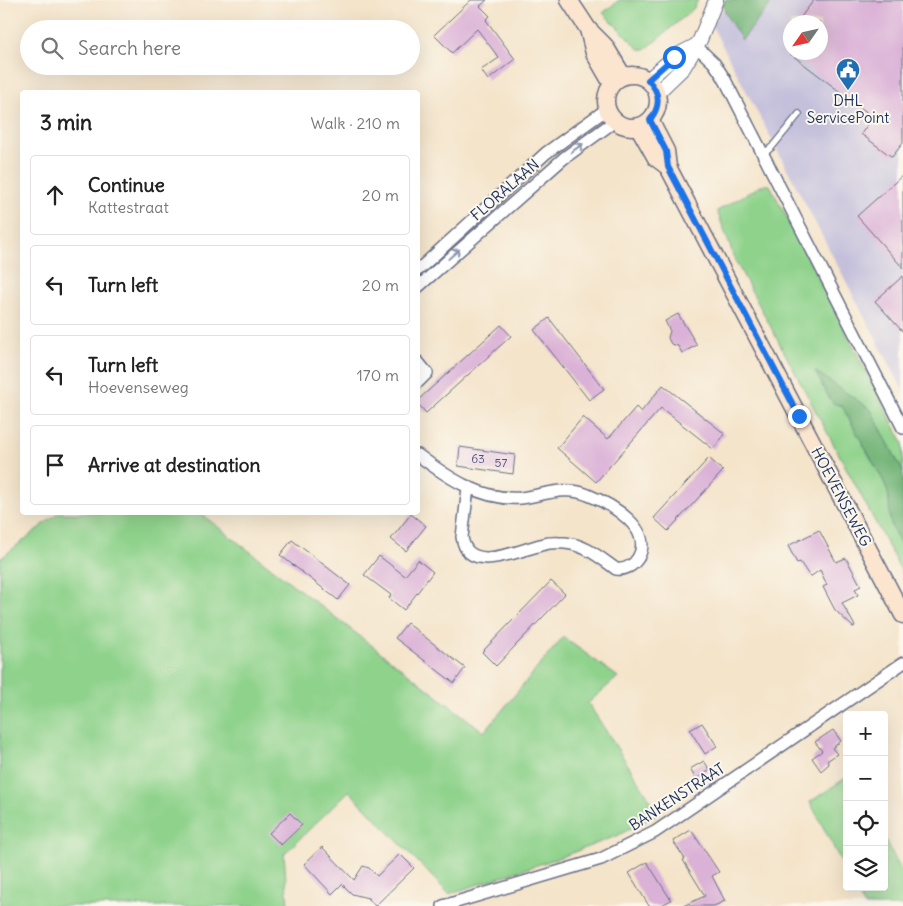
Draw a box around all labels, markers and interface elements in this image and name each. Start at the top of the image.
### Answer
north arrow [783,15,828,60]
search box [20,20,420,75]
icon: search [38,34,66,62]
text: Search here [78,36,181,60]
route start [663,46,686,69]
public building icon: DHL ServicePoint [835,57,861,91]
place label: DHL ServicePoint [807,91,889,127]
text: 3 min [40,109,92,136]
text: Walk · 210 m [310,113,400,133]
one-way arrow [570,143,583,154]
street label: FLORALAAN [466,155,543,225]
text: Continue [88,173,165,197]
icon: ahead [41,181,69,209]
text: 20 m [362,185,399,205]
text: Kattestraat [88,197,169,217]
one-way arrow [448,249,461,260]
icon: left [41,271,69,299]
text: Turn left [88,273,158,297]
text: 20 m [362,275,399,295]
text: Turn left [88,353,158,377]
icon: left [41,361,69,389]
text: 170 m [356,365,399,385]
text: Hoevenseweg [88,377,189,397]
route end [788,405,811,428]
street label: HOEVENSEWEG [807,444,876,550]
icon: arrive [41,451,69,479]
house number: 63 [471,451,485,466]
text: Arrive at destination [88,453,261,477]
house number: 57 [495,455,508,470]
map controls [843,711,888,891]
button: + [843,711,888,756]
button: − [843,756,888,801]
street label: BANKENSTRAAT [625,758,728,835]
button: locate [843,801,888,846]
button: layers [843,846,888,891]

